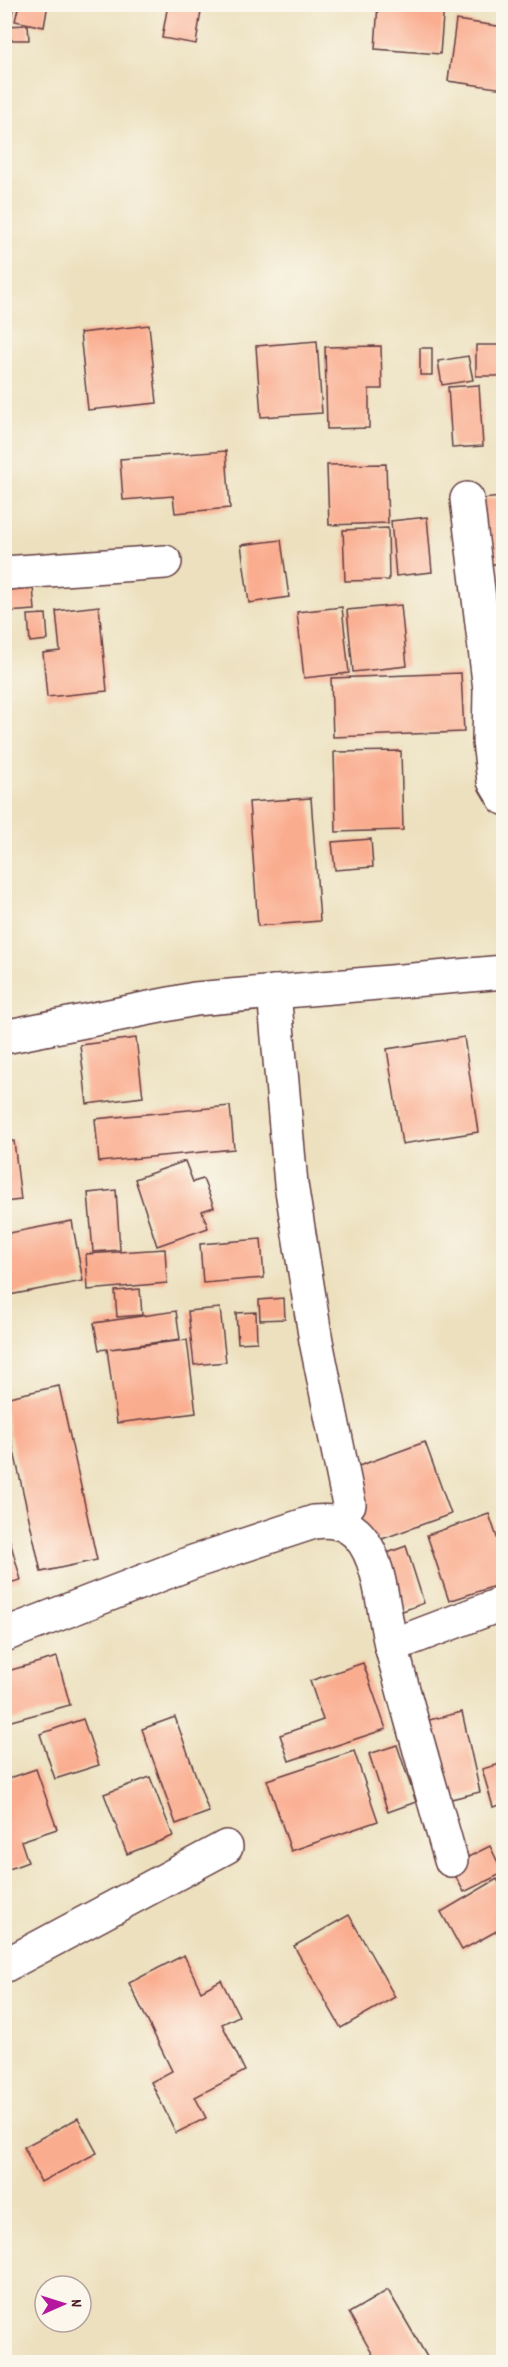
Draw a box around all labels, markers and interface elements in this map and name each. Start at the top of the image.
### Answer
north arrow [33,2274,93,2334]
text: N [64,2299,87,2308]

